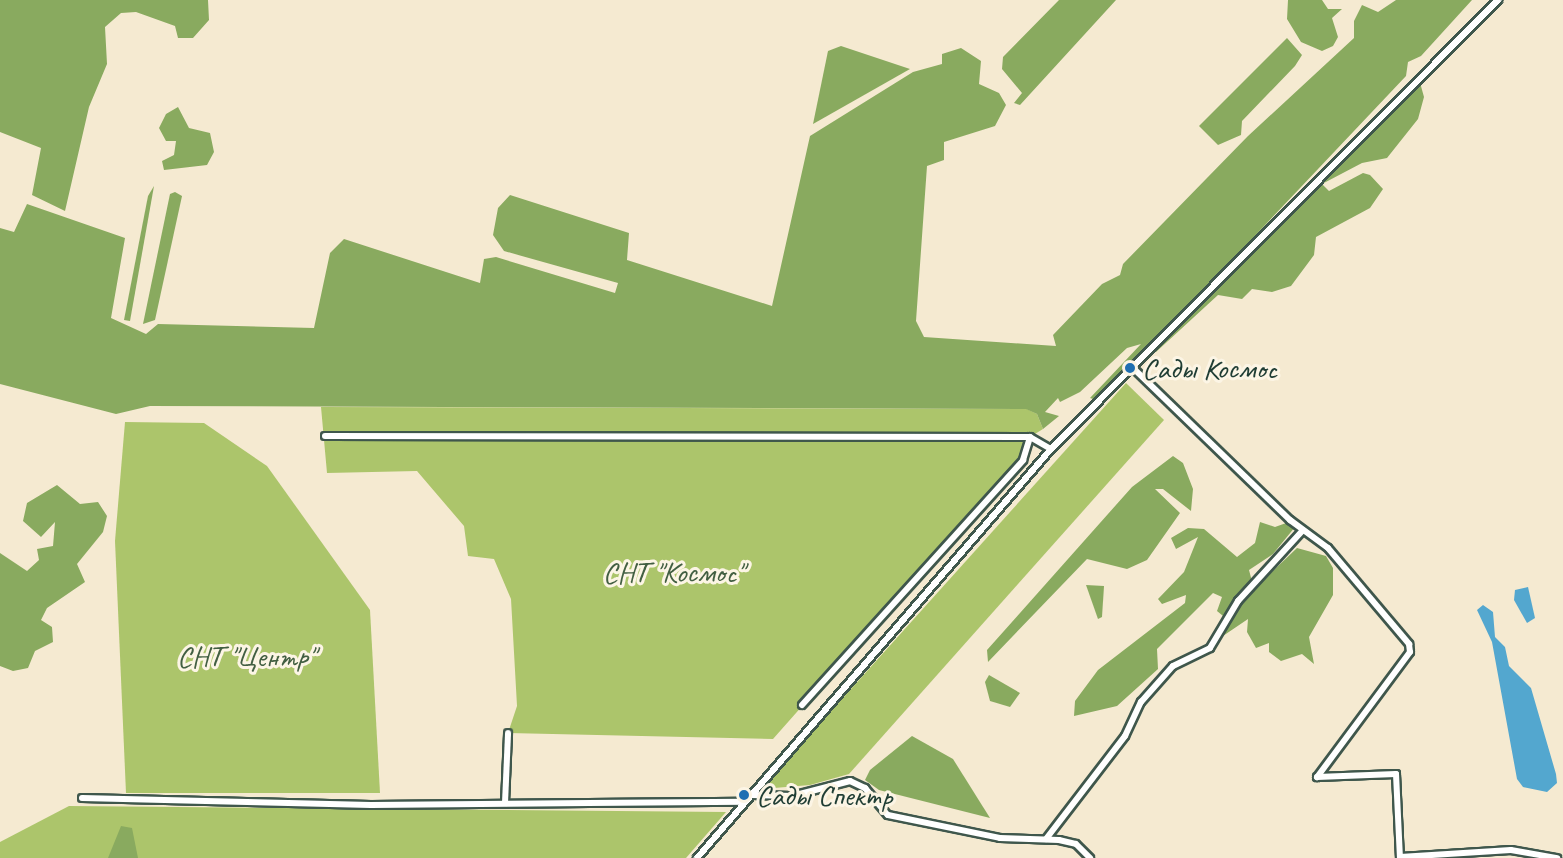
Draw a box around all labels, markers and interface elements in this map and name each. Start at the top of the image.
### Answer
place label: Сады Космос [1142,350,1277,386]
marker: Сады Космос [1123,361,1137,375]
park label: СНТ "Космос" [603,554,743,590]
park label: СНТ "Центр" [177,638,315,674]
place label: Сады Спектр [756,777,892,813]
marker: Сады Спектр [737,788,751,802]

